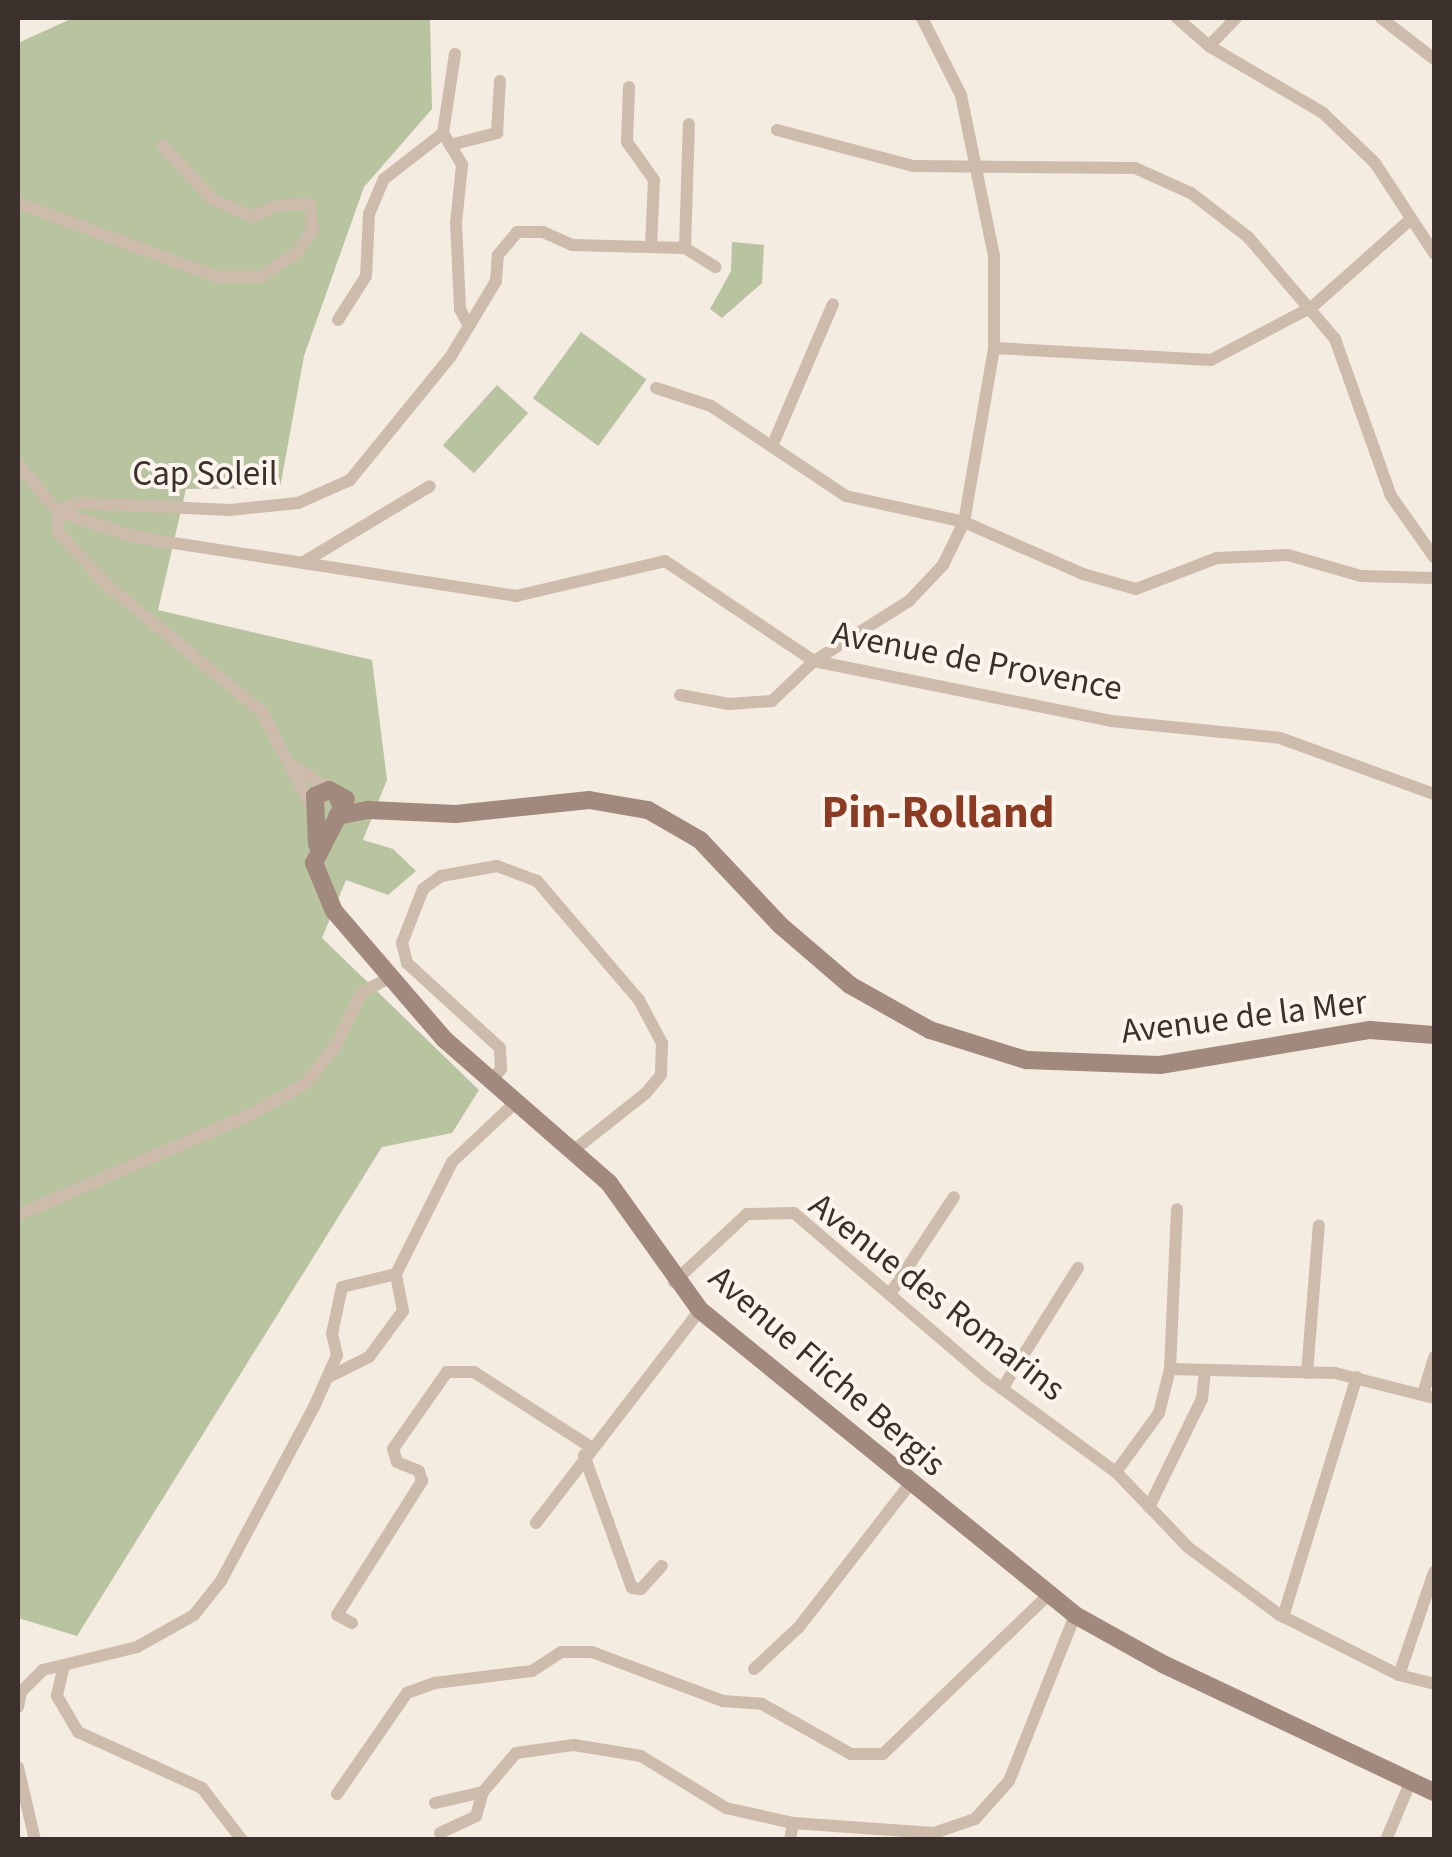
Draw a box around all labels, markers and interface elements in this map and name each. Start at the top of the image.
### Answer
street label: Cap Soleil [132,453,278,495]
street label: Avenue de Provence [828,612,1126,710]
district label: Pin-Rolland [821,787,1055,841]
street label: Avenue de la Mer [1119,981,1369,1053]
street label: Avenue des Romarins [801,1184,1073,1410]
street label: Avenue Fliche Bergis [700,1257,954,1485]

